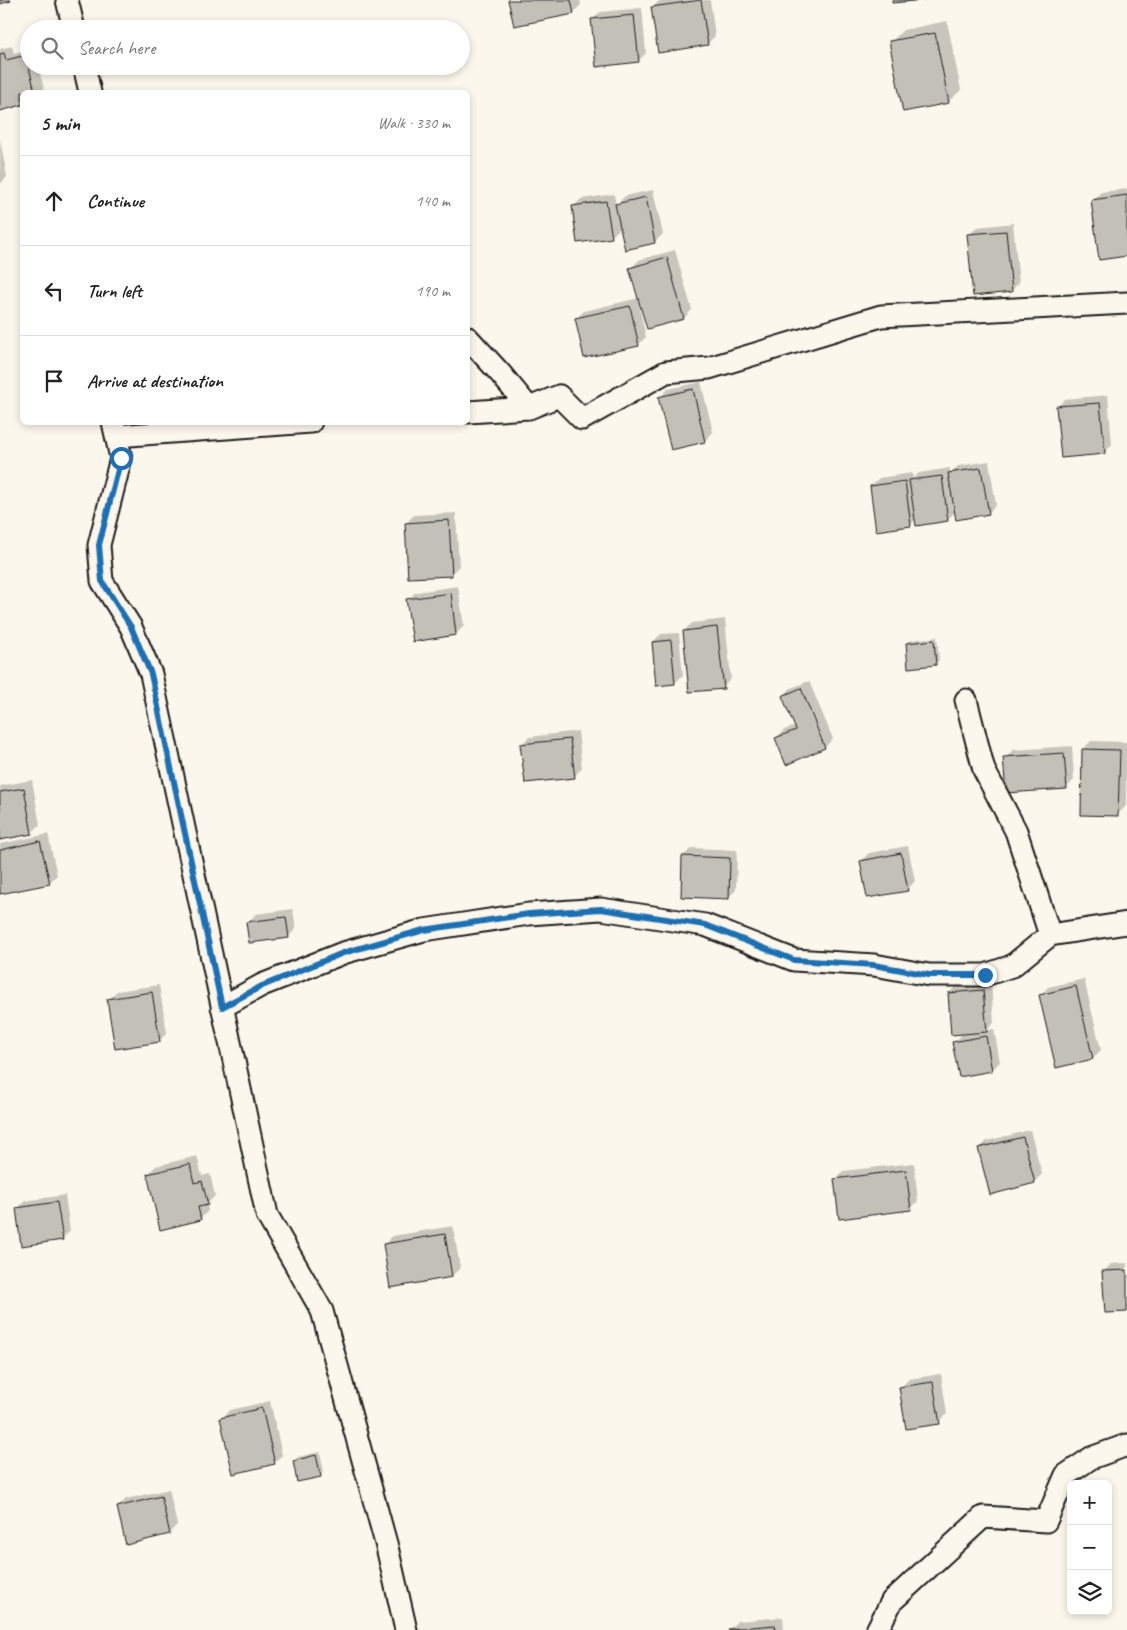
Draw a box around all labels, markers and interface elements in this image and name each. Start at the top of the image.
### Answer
search box [20,20,470,75]
icon: search [38,34,66,62]
text: Search here [78,36,155,60]
text: 5 min [40,110,80,136]
text: Walk · 330 m [378,113,450,133]
icon: ahead [40,187,68,215]
text: Continue [87,189,144,213]
text: 140 m [416,191,450,211]
icon: left [40,277,68,305]
text: Turn left [87,279,142,303]
text: 190 m [416,281,450,301]
icon: arrive [40,367,68,395]
text: Arrive at destination [87,369,223,393]
route start [110,447,133,470]
route end [974,964,997,987]
map controls [1067,1480,1112,1615]
button: + [1067,1480,1112,1525]
button: − [1067,1525,1112,1570]
button: layers [1067,1570,1112,1615]

